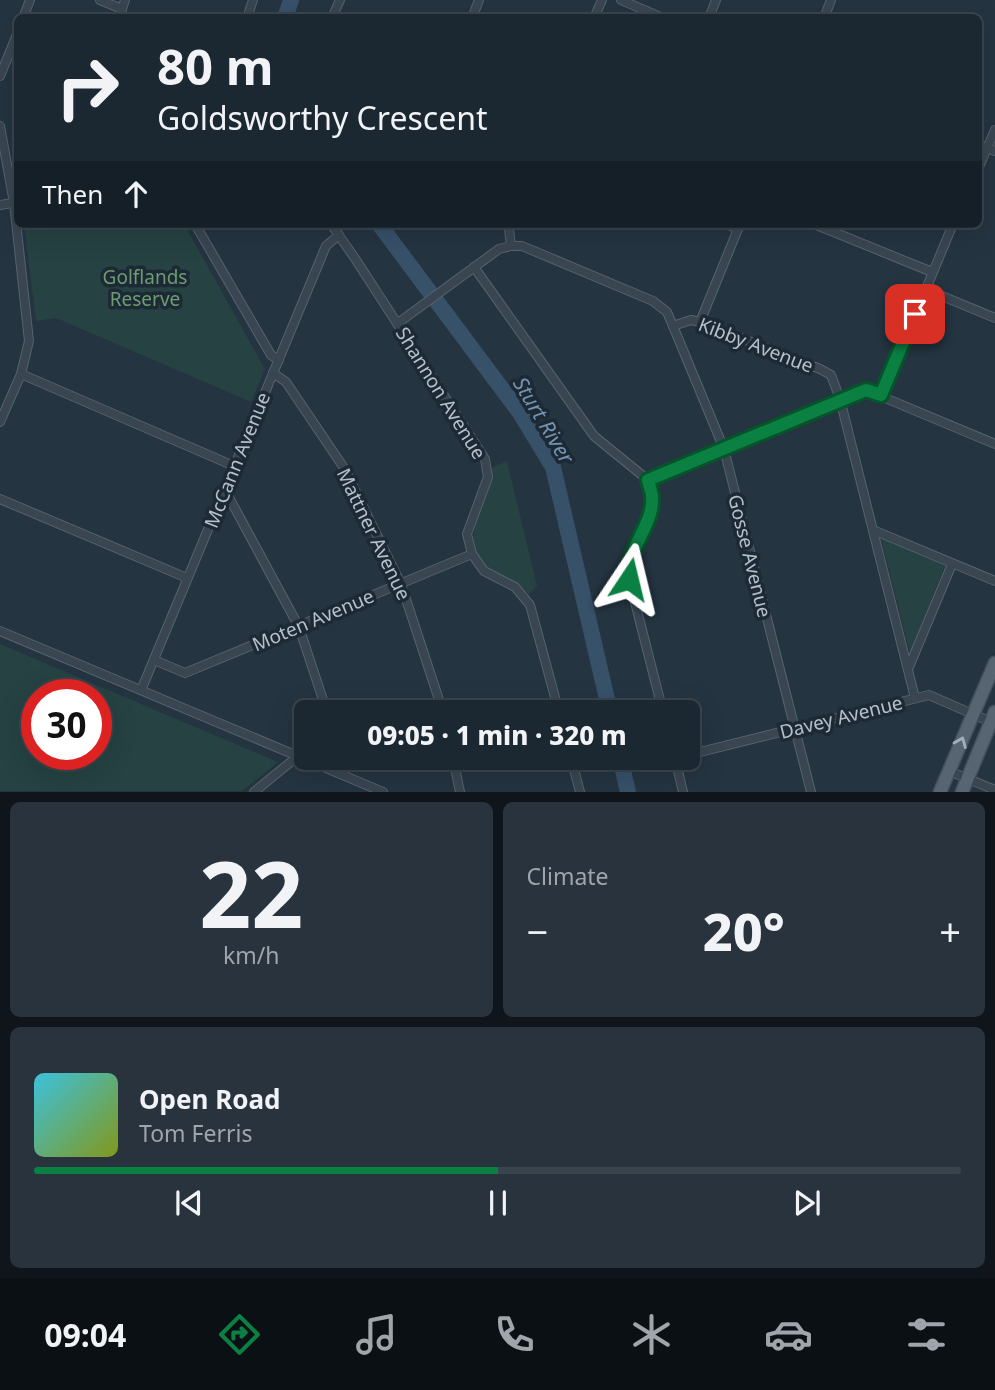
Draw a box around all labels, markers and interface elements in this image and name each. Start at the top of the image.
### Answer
text: 80 m [157,33,274,99]
icon: right [42,42,133,133]
text: Goldsworthy Crescent [157,96,488,139]
icon: ahead [117,175,155,213]
text: Then [42,176,103,212]
park label: Golflands Reserve [103,264,187,312]
pin [885,284,945,344]
icon: arrive [896,295,934,333]
street label: Kibby Avenue [695,311,817,379]
street label: Shannon Avenue [390,322,492,464]
water label: Sturt River [507,371,582,470]
street label: McCann Avenue [198,388,276,532]
street label: Mattner Avenue [331,464,417,604]
street label: Gosse Avenue [722,492,778,620]
position arrow [592,542,666,616]
street label: Moten Avenue [248,583,378,657]
speed limit sign: 30 [21,679,112,770]
street label: Davey Avenue [777,689,905,745]
text: 09:05 · 1 min · 320 m [367,717,627,753]
one-way arrow [952,737,966,749]
text: 22 [199,831,303,955]
text: Climate [527,860,609,892]
text: 20° [703,895,785,966]
text: − [527,905,548,957]
text: + [939,905,961,957]
text: km/h [223,939,280,971]
text: Open Road [139,1081,281,1117]
text: Tom Ferris [139,1117,252,1149]
icon: previous [170,1184,208,1222]
icon: pause [479,1184,517,1222]
icon: next [788,1184,826,1222]
icon: directions [215,1310,264,1359]
icon: music [352,1310,401,1359]
icon: phone [490,1310,539,1359]
icon: climate [627,1310,676,1359]
icon: car [764,1310,813,1359]
icon: filters [902,1310,951,1359]
text: 09:04 [44,1313,126,1356]

